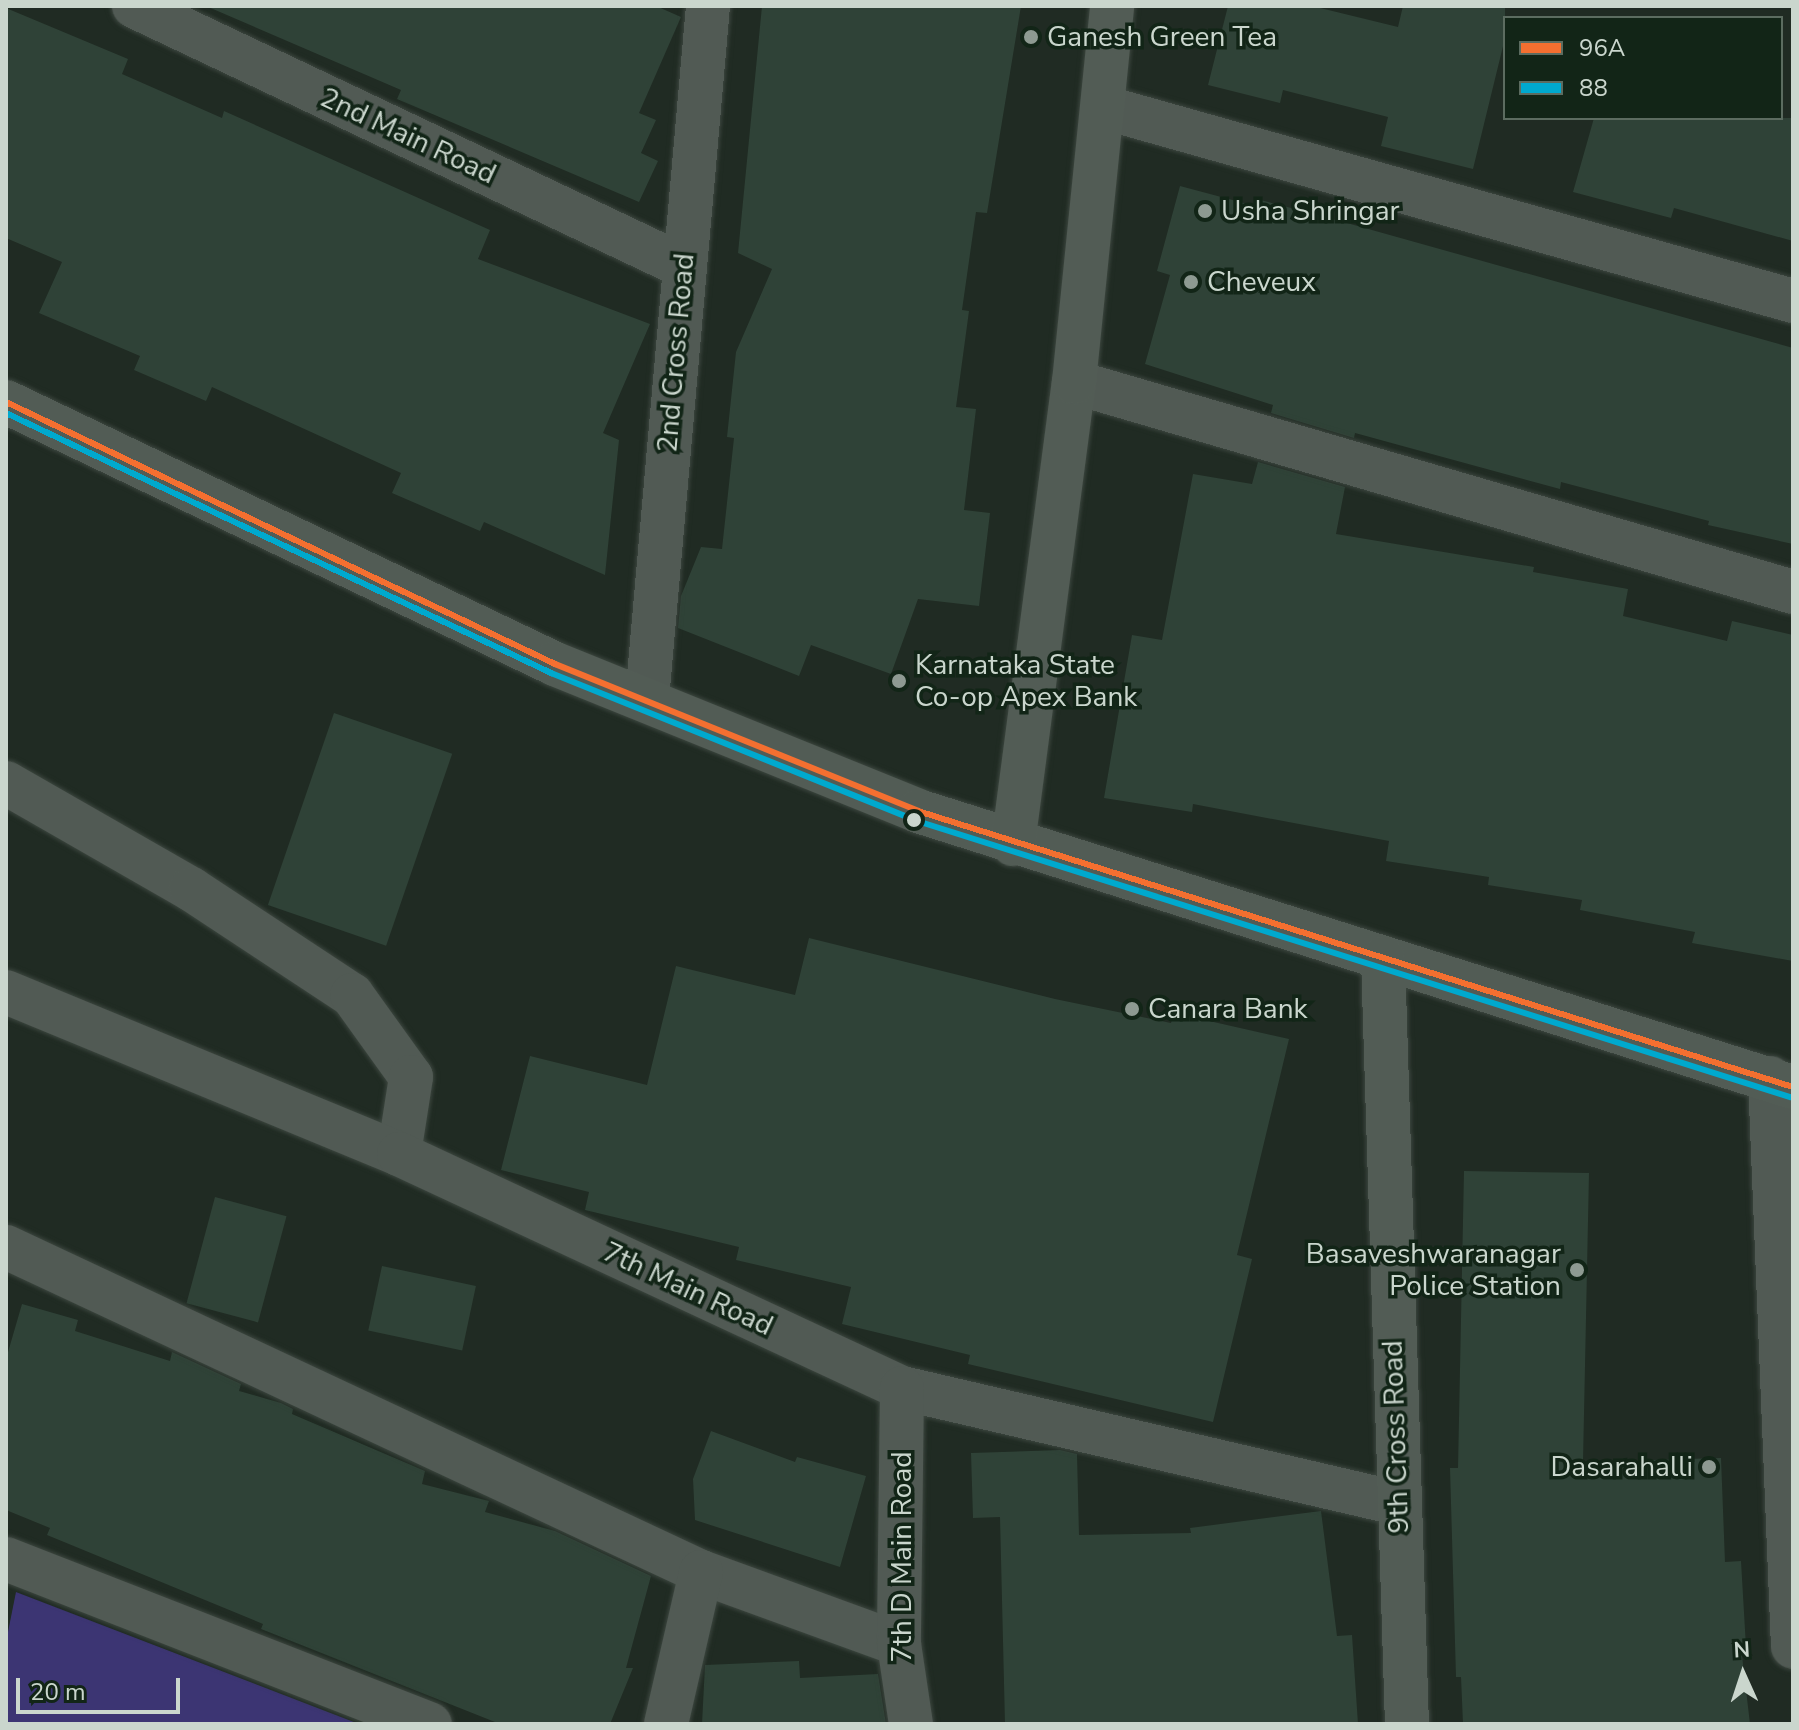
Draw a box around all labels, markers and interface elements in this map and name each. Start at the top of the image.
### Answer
legend [1503,16,1783,120]
place label: Ganesh Green Tea [1047,20,1277,54]
marker: Ganesh Green Tea [1022,28,1040,46]
text: 96A [1579,32,1625,64]
text: 88 [1579,72,1608,104]
street label: 2nd Main Road [315,81,501,191]
place label: Usha Shringar [1221,194,1400,228]
marker: Usha Shringar [1196,202,1214,220]
street label: 2nd Cross Road [651,252,701,454]
place label: Cheveux [1207,265,1316,299]
marker: Cheveux [1182,273,1200,291]
place label: Karnataka State Co-op Apex Bank [915,648,1137,714]
marker: Karnataka State Co-op Apex Bank [890,672,908,690]
unlabelled marker [906,812,922,828]
place label: Canara Bank [1148,992,1308,1026]
marker: Canara Bank [1123,1000,1141,1018]
street label: 7th Main Road [598,1235,778,1343]
place label: Basaveshwaranagar Police Station [1306,1237,1561,1303]
marker: Basaveshwaranagar Police Station [1568,1261,1586,1279]
street label: 9th Cross Road [1376,1340,1416,1534]
place label: Dasarahalli [1551,1450,1693,1484]
street label: 7th D Main Road [885,1451,919,1663]
marker: Dasarahalli [1700,1458,1718,1476]
north arrow [1703,1634,1783,1714]
text: N [1733,1635,1751,1665]
scale bar [20,1662,184,1712]
text: 20 m [30,1676,86,1708]

